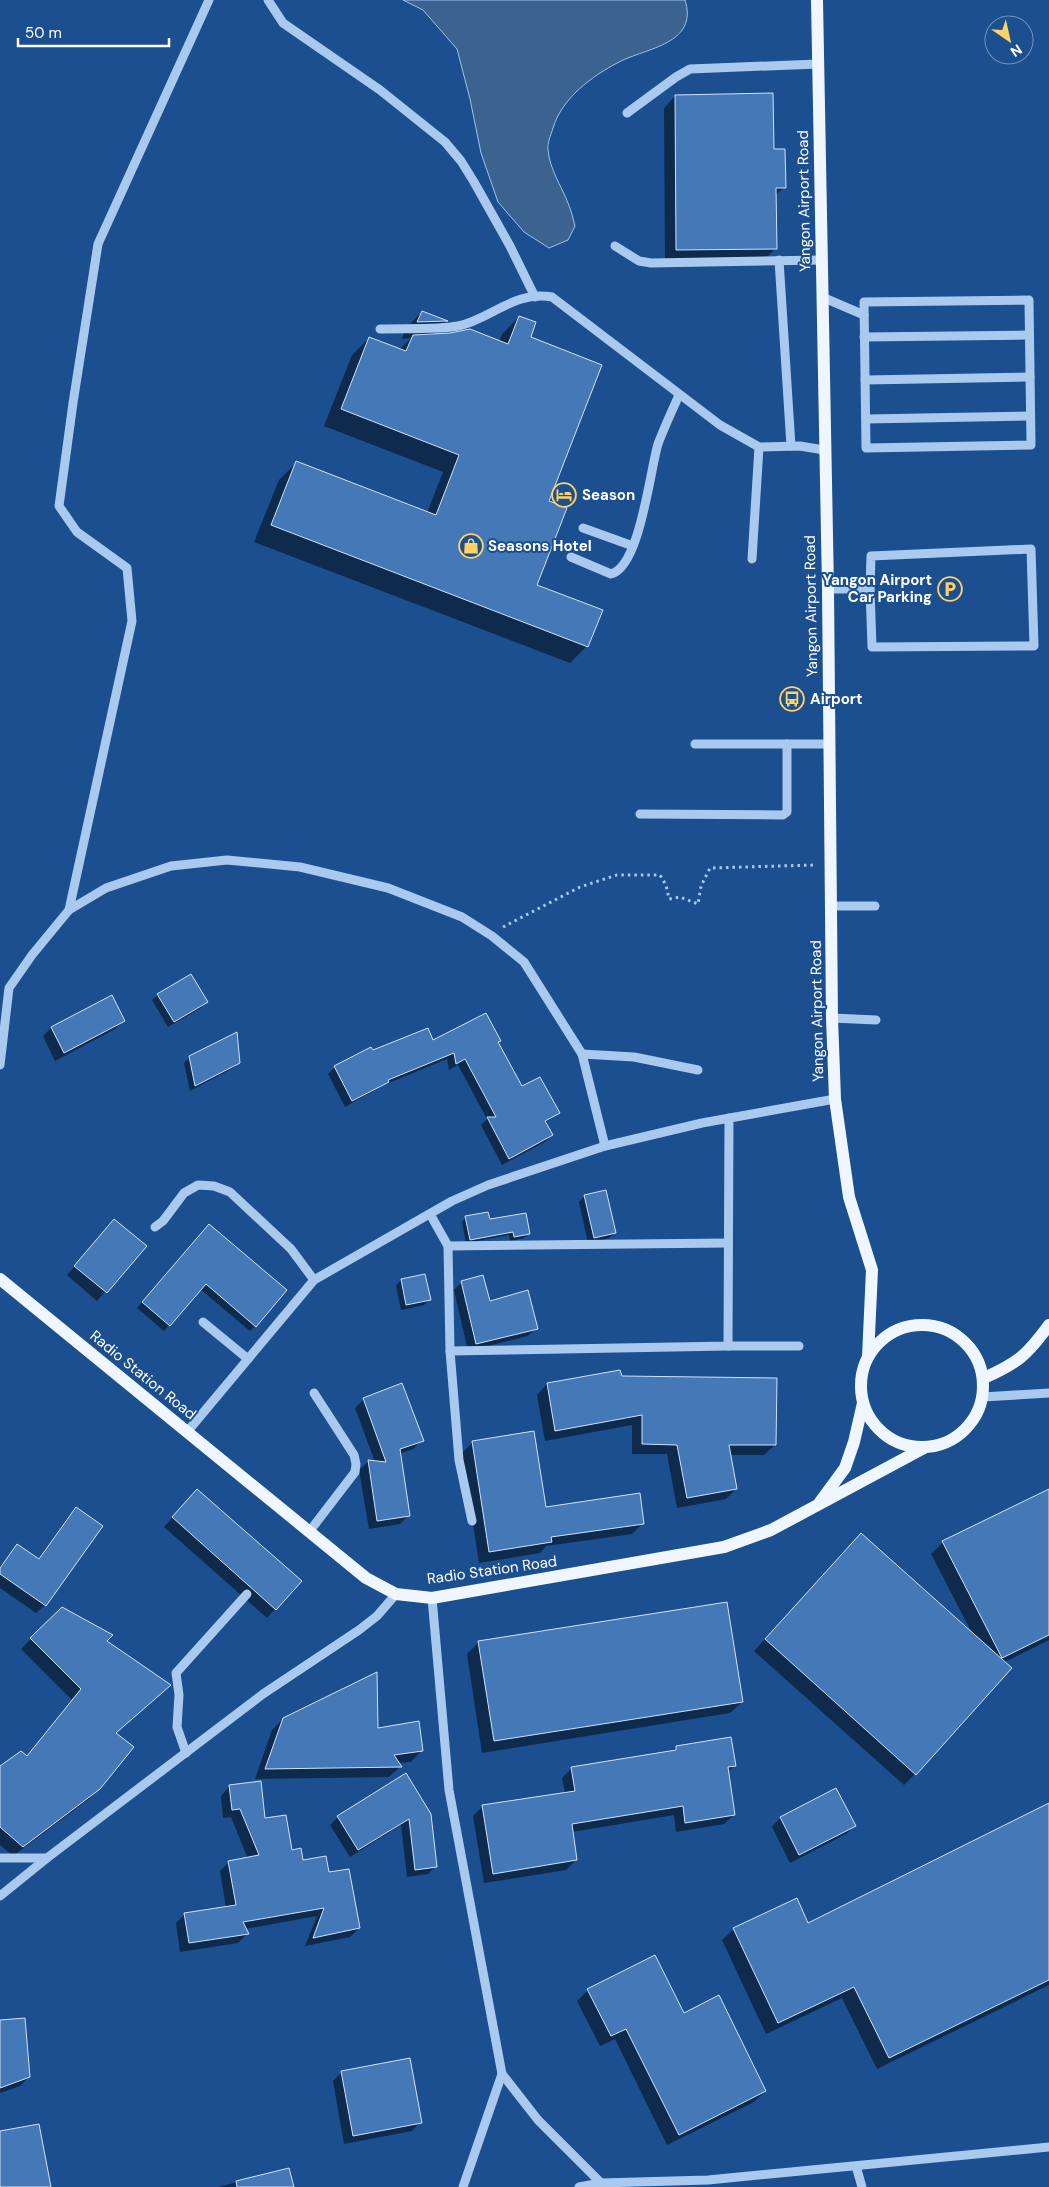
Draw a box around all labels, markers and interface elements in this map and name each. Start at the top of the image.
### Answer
scale bar [18,15,169,47]
north arrow [984,15,1034,65]
text: 50 m [25,23,62,43]
text: N [1007,40,1026,61]
street label: Yangon Airport Road [793,130,815,272]
hotel icon: Season [551,482,577,508]
place label: Season [582,485,635,505]
shop icon: Seasons Hotel [458,533,484,559]
street label: Yangon Airport Road [800,535,822,677]
place label: Seasons Hotel [488,536,592,556]
place label: Yangon Airport Car Parking [823,570,932,607]
parking icon: Yangon Airport Car Parking [937,576,963,602]
bus stop icon: Airport [779,686,805,712]
place label: Airport [810,689,863,709]
street label: Yangon Airport Road [806,940,828,1082]
street label: Radio Station Road [86,1326,200,1424]
street label: Radio Station Road [426,1551,558,1589]

